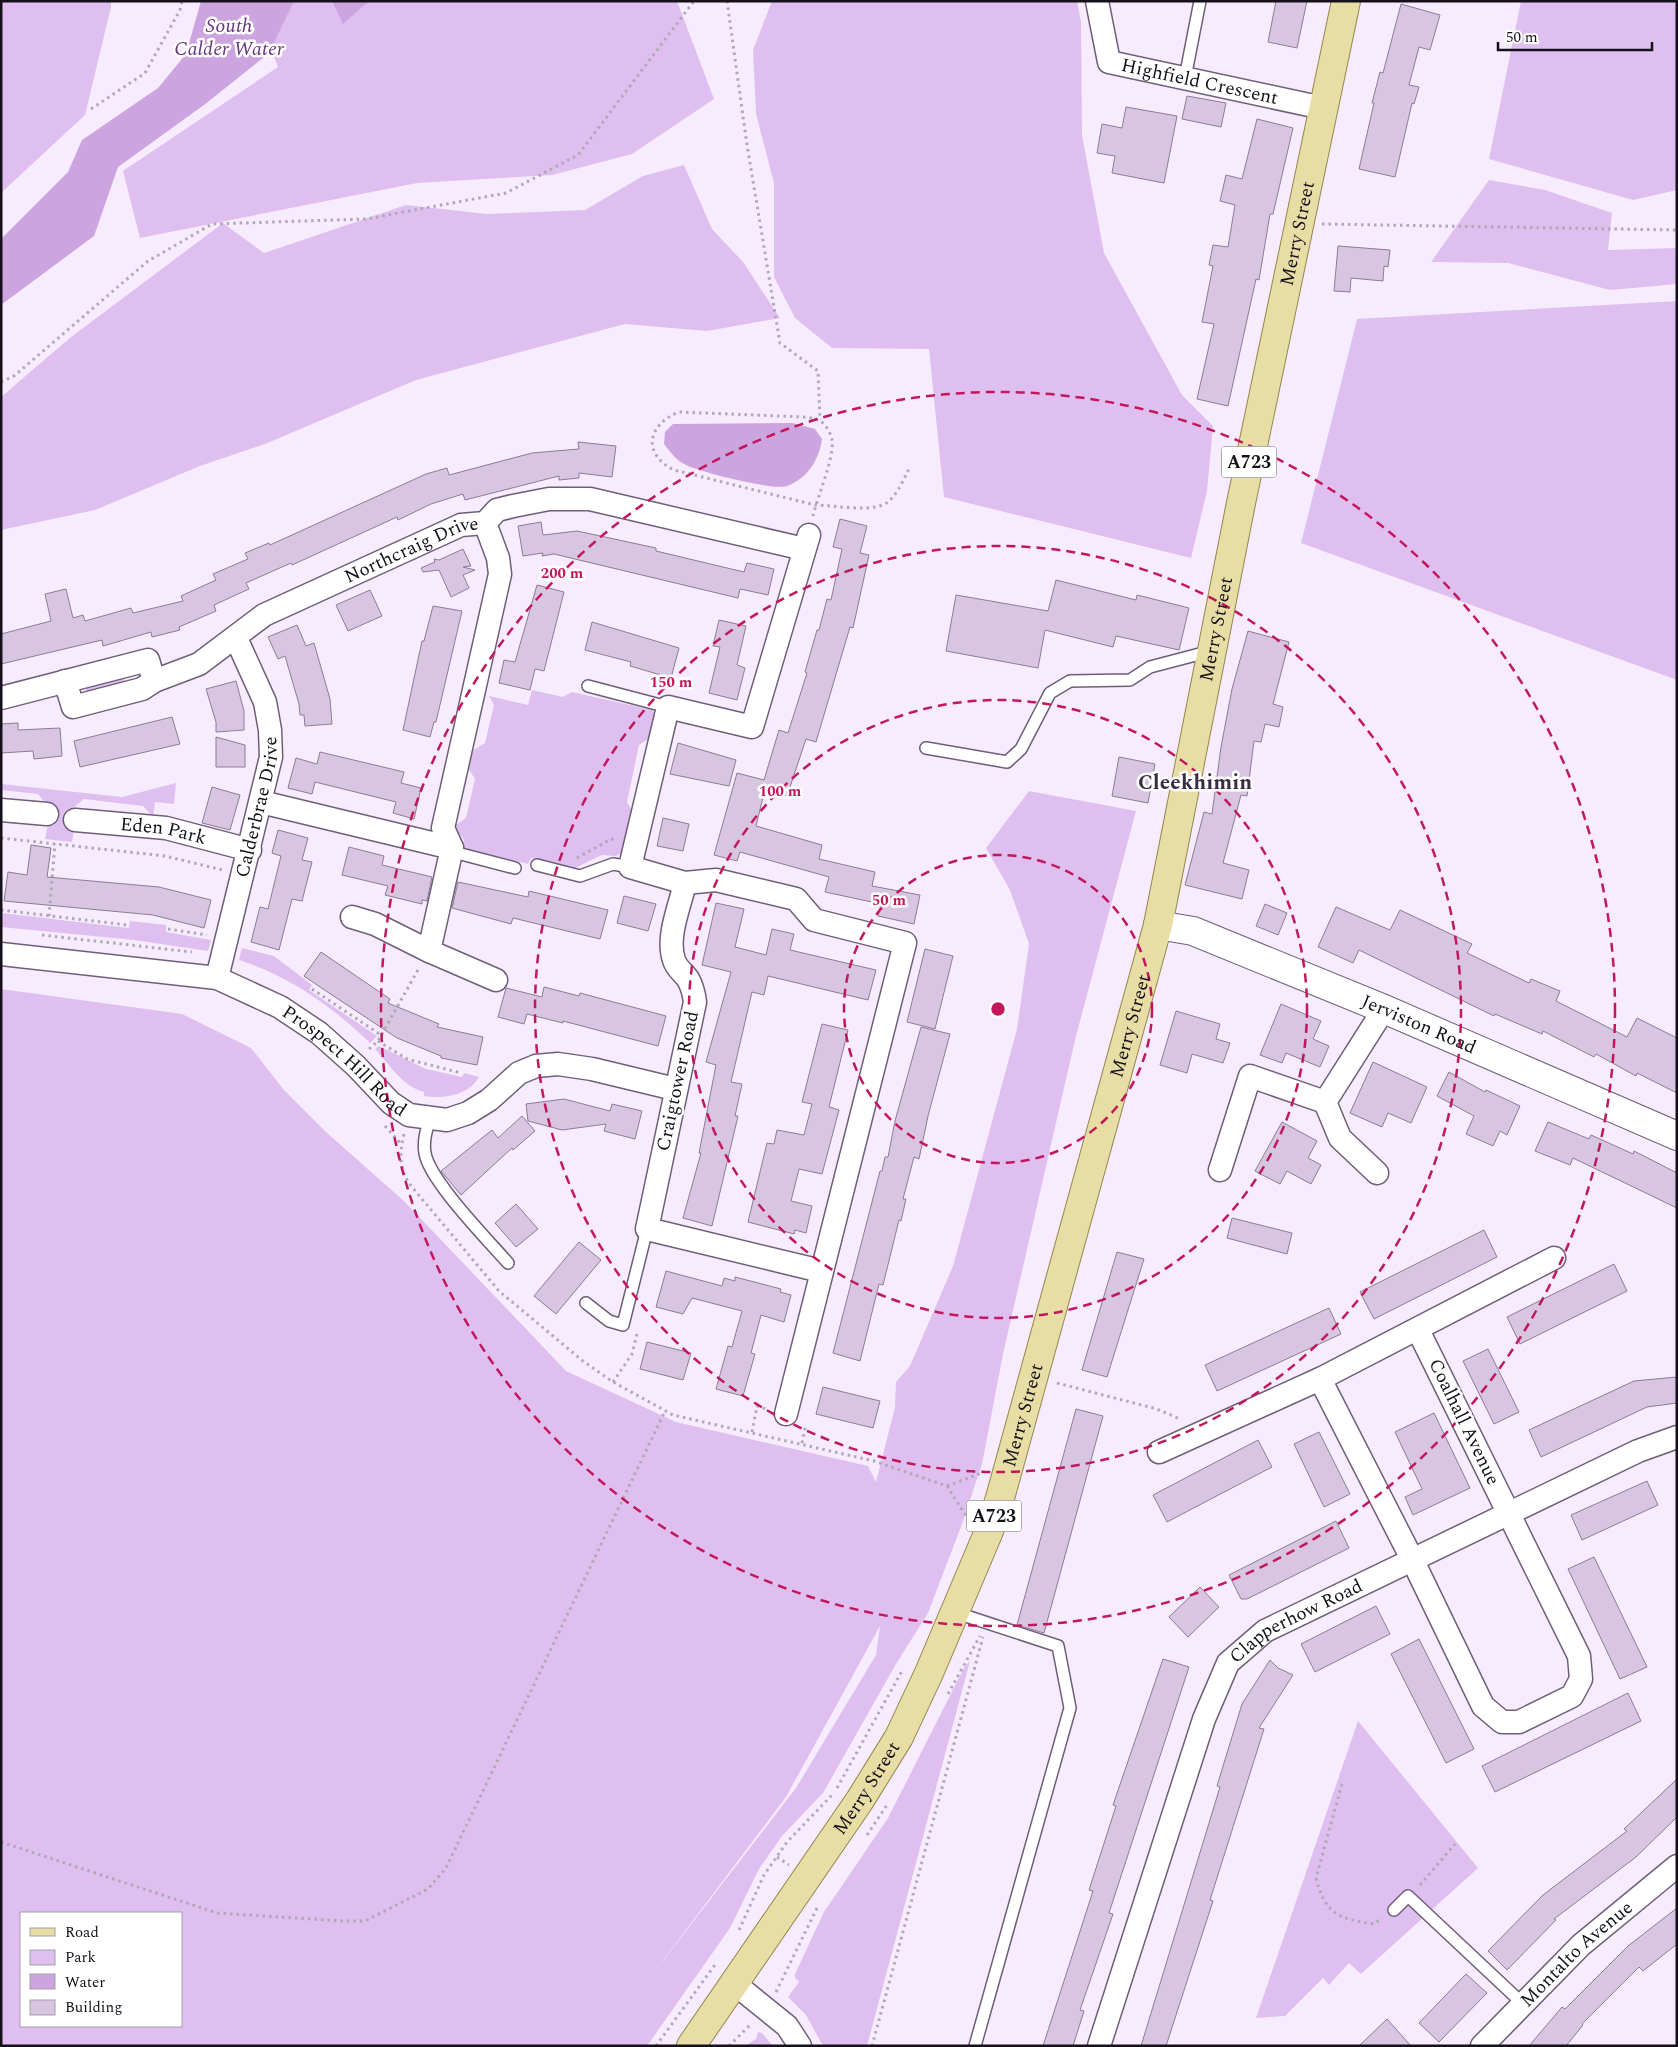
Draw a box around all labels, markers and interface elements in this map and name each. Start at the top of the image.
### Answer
water label: South Calder Water [174,11,285,64]
scale bar [1498,20,1652,52]
text: 50 m [1506,26,1538,49]
street label: Highfield Crescent [1118,51,1281,113]
street label: Merry Street [1272,178,1323,288]
road number: A723 [1222,447,1276,478]
street label: Northcraig Drive [339,509,480,591]
text: 200 m [541,562,584,585]
street label: Merry Street [1192,574,1241,684]
text: 150 m [650,671,693,694]
street label: Calderbrae Drive [228,736,286,880]
district label: Cleekhimin [1138,767,1252,799]
text: 100 m [759,780,802,803]
street label: Eden Park [119,810,210,853]
text: 50 m [872,889,907,912]
street label: Merry Street [1102,970,1158,1081]
street label: Jerviston Road [1357,987,1481,1062]
street label: Prospect Hill Road [276,998,413,1124]
centre of rings [989,1000,1007,1018]
street label: Craigtower Road [649,1008,707,1154]
street label: Coalhall Avenue [1421,1354,1507,1490]
street label: Merry Street [995,1360,1051,1470]
road number: A723 [966,1500,1022,1532]
street label: Clapperhow Road [1223,1571,1368,1670]
street label: Merry Street [826,1735,908,1841]
street label: Montalto Avenue [1513,1894,1639,2014]
legend [20,1912,182,2027]
text: Road [65,1921,99,1944]
text: Park [65,1946,96,1969]
text: Water [65,1971,105,1994]
text: Building [65,1996,122,2019]

